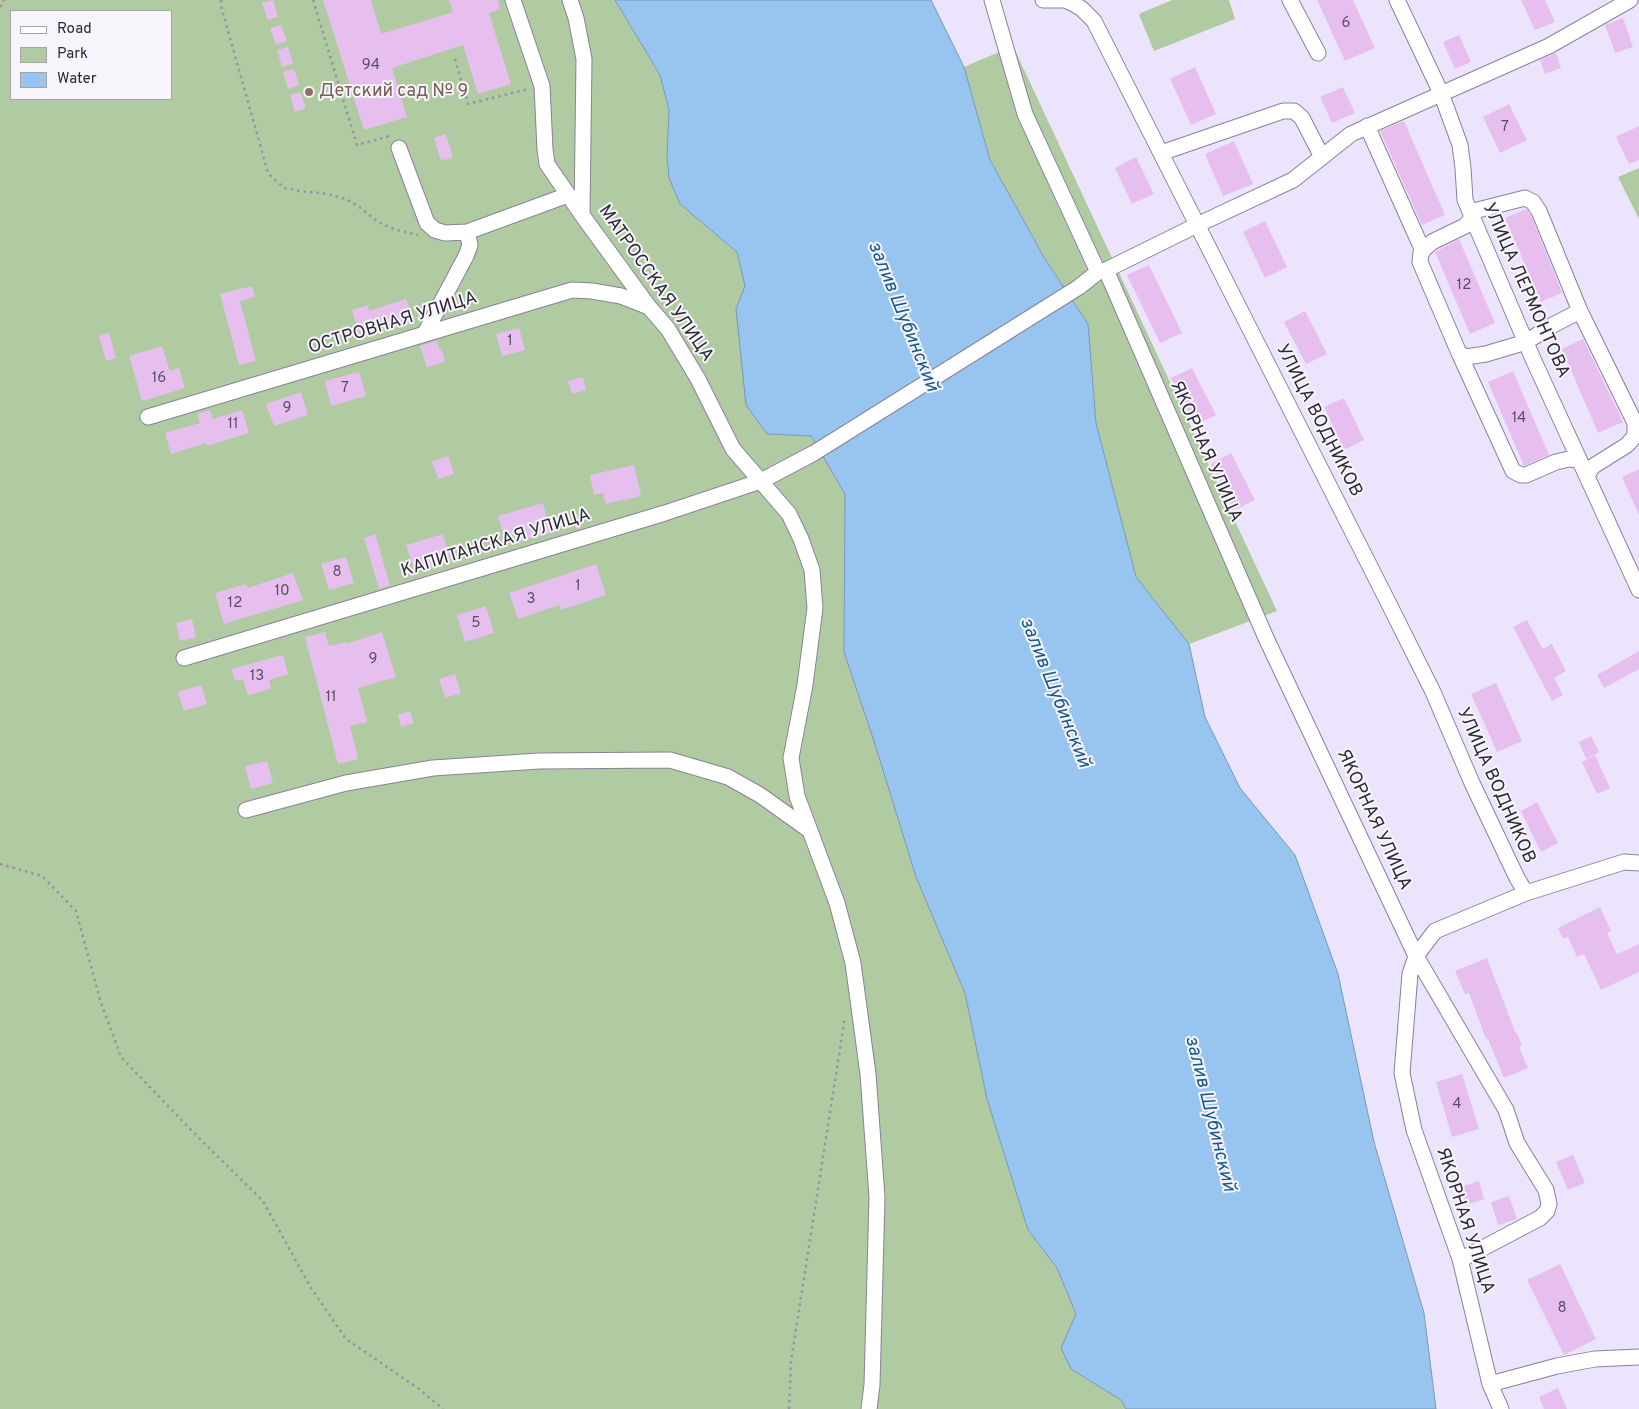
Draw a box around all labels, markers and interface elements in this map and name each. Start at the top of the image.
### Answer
legend [10,10,172,100]
house number: 6 [1342,15,1350,33]
text: Road [57,20,92,39]
text: Park [57,45,88,64]
house number: 94 [362,57,380,75]
text: Water [57,70,96,89]
place label: Детский сад № 9 [319,81,468,103]
marker: Детский сад № 9 [303,86,315,98]
house number: 7 [1501,119,1509,137]
street label: УЛИЦА ЛЕРМОНТОВА [1477,200,1573,382]
street label: МАТРОССКАЯ УЛИЦА [593,202,717,366]
water label: залив Шубинский [862,239,942,395]
house number: 12 [1457,277,1471,295]
street label: ОСТРОВНАЯ УЛИЦА [306,288,480,360]
house number: 1 [507,333,513,351]
street label: УЛИЦА ВОДНИКОВ [1270,341,1366,501]
house number: 16 [152,370,166,388]
street label: ЯКОРНАЯ УЛИЦА [1164,378,1246,526]
house number: 7 [341,380,349,398]
house number: 9 [283,400,291,418]
house number: 14 [1512,410,1526,428]
house number: 11 [227,416,239,434]
street label: КАПИТАНСКАЯ УЛИЦА [399,505,593,583]
house number: 8 [332,564,342,582]
house number: 1 [575,578,581,596]
house number: 10 [274,583,290,601]
house number: 3 [526,591,536,609]
house number: 12 [228,595,242,613]
house number: 5 [471,615,481,633]
water label: залив Шубинский [1014,615,1094,771]
house number: 9 [369,651,377,669]
house number: 13 [250,668,264,686]
house number: 11 [325,689,337,707]
street label: УЛИЦА ВОДНИКОВ [1451,705,1539,867]
street label: ЯКОРНАЯ УЛИЦА [1331,746,1415,894]
water label: залив Шубинский [1179,1034,1239,1194]
house number: 4 [1452,1096,1462,1114]
street label: ЯКОРНАЯ УЛИЦА [1430,1145,1498,1297]
house number: 8 [1557,1300,1567,1318]

